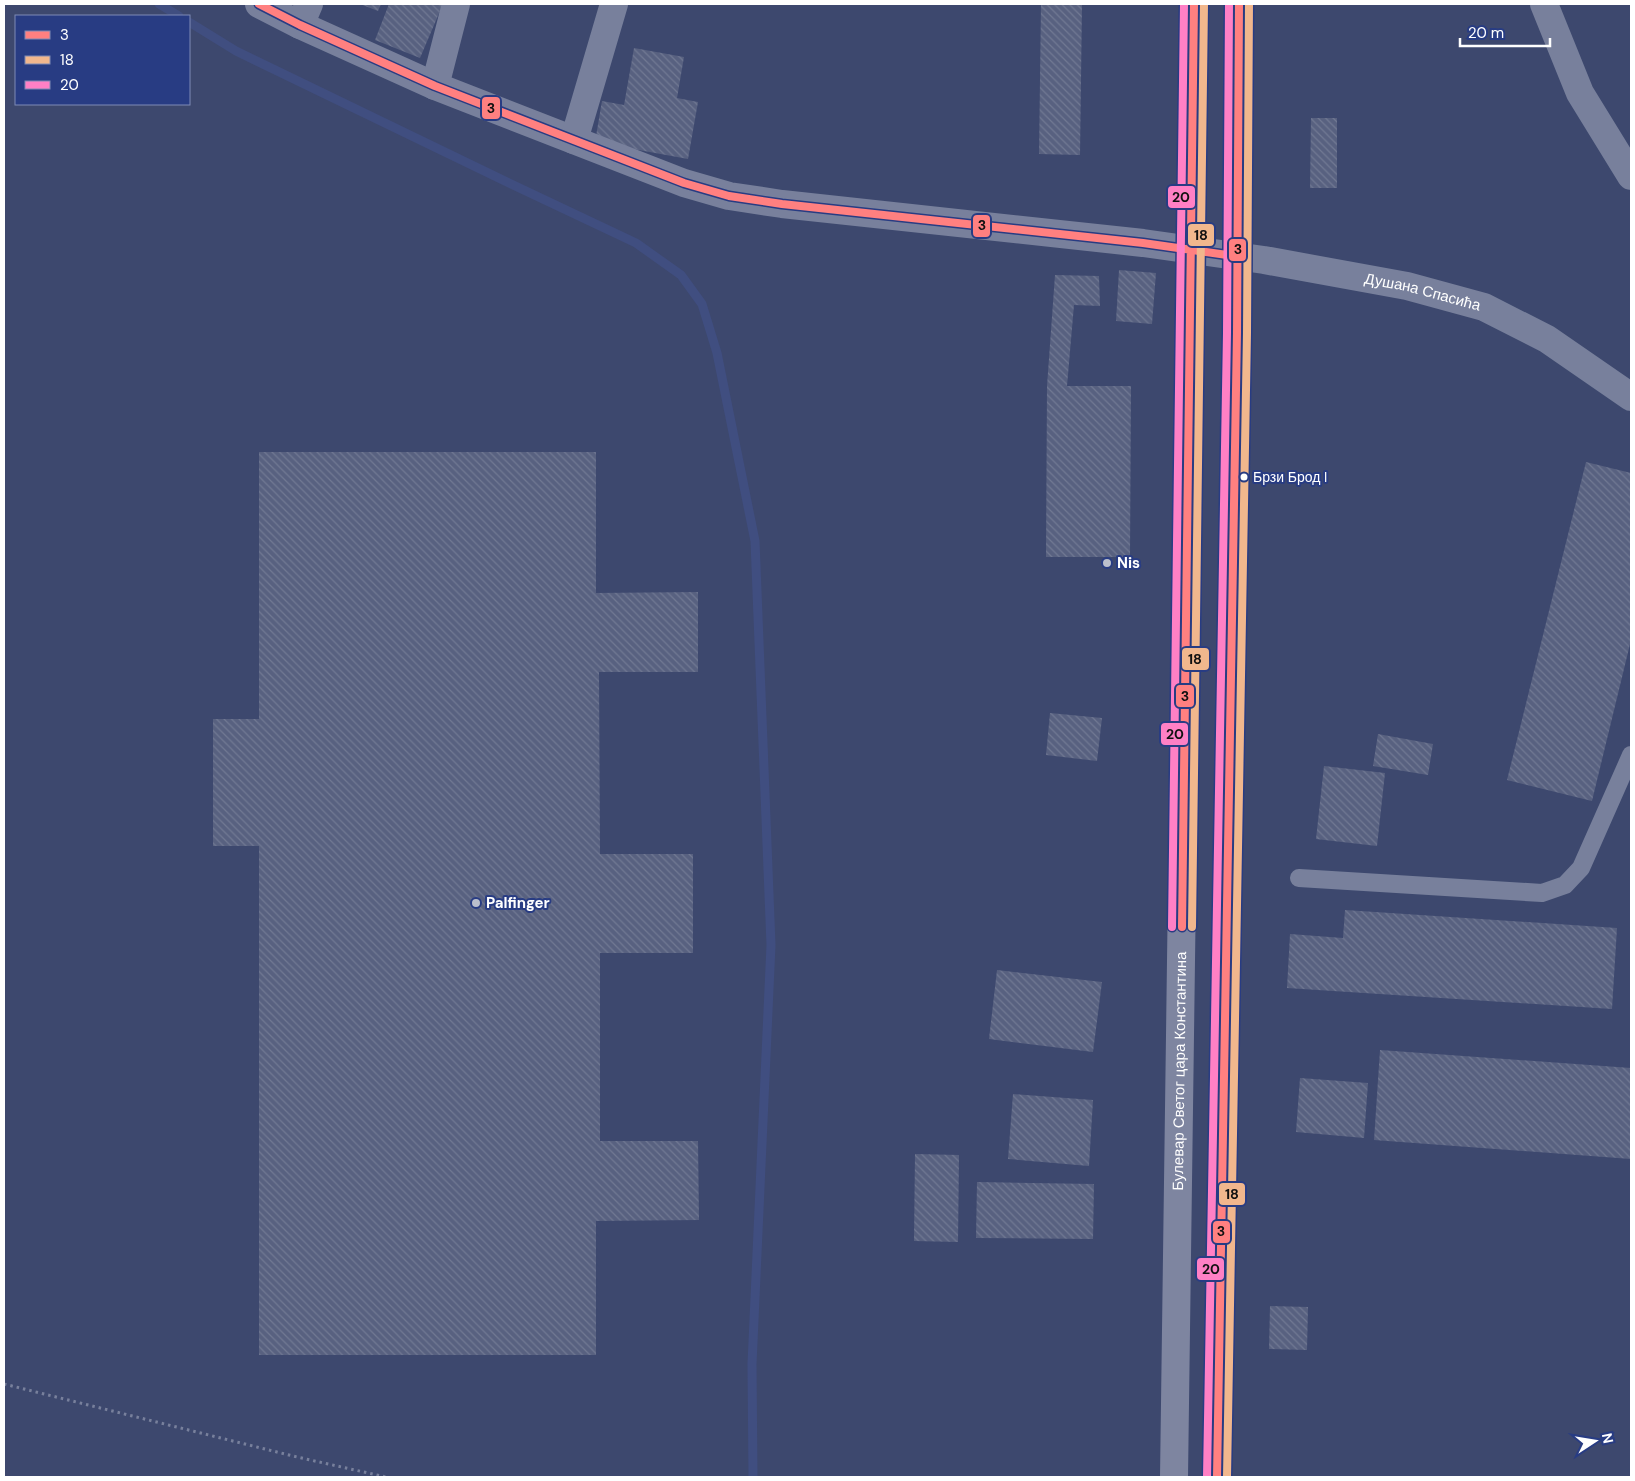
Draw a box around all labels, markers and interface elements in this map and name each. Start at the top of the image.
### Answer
legend [15,15,190,105]
scale bar [1460,15,1550,47]
text: 20 m [1468,23,1504,43]
text: 3 [60,25,69,45]
text: 18 [60,50,74,70]
text: 20 [60,75,79,95]
line badge: 3 [481,96,501,120]
text: 3 [487,99,495,117]
line badge: 20 [1167,185,1196,209]
text: 20 [1172,188,1190,206]
line badge: 3 [972,214,991,238]
text: 3 [978,216,986,234]
line badge: 18 [1187,223,1215,247]
text: 18 [1194,226,1208,244]
line badge: 3 [1228,238,1247,262]
text: 3 [1234,240,1242,258]
street label: Душана Спасића [1363,268,1484,316]
place label: Брзи Брод I [1253,468,1327,486]
marker: Брзи Брод I [1239,472,1249,482]
place label: Nis [1117,553,1140,573]
marker: Nis [1101,557,1113,569]
line badge: 18 [1181,647,1210,671]
text: 18 [1188,650,1202,668]
line badge: 3 [1175,684,1195,708]
text: 3 [1181,687,1189,705]
line badge: 20 [1160,722,1189,746]
text: 20 [1166,725,1184,743]
place label: Palfinger [486,893,550,913]
marker: Palfinger [470,897,482,909]
street label: Булевар Светог цара Константина [1168,951,1191,1191]
line badge: 18 [1218,1182,1246,1206]
text: 18 [1225,1185,1239,1203]
line badge: 3 [1212,1220,1231,1244]
text: 3 [1217,1222,1225,1240]
line badge: 20 [1196,1257,1225,1281]
text: 20 [1202,1260,1220,1278]
north arrow [1570,1416,1620,1466]
text: N [1598,1431,1618,1445]

